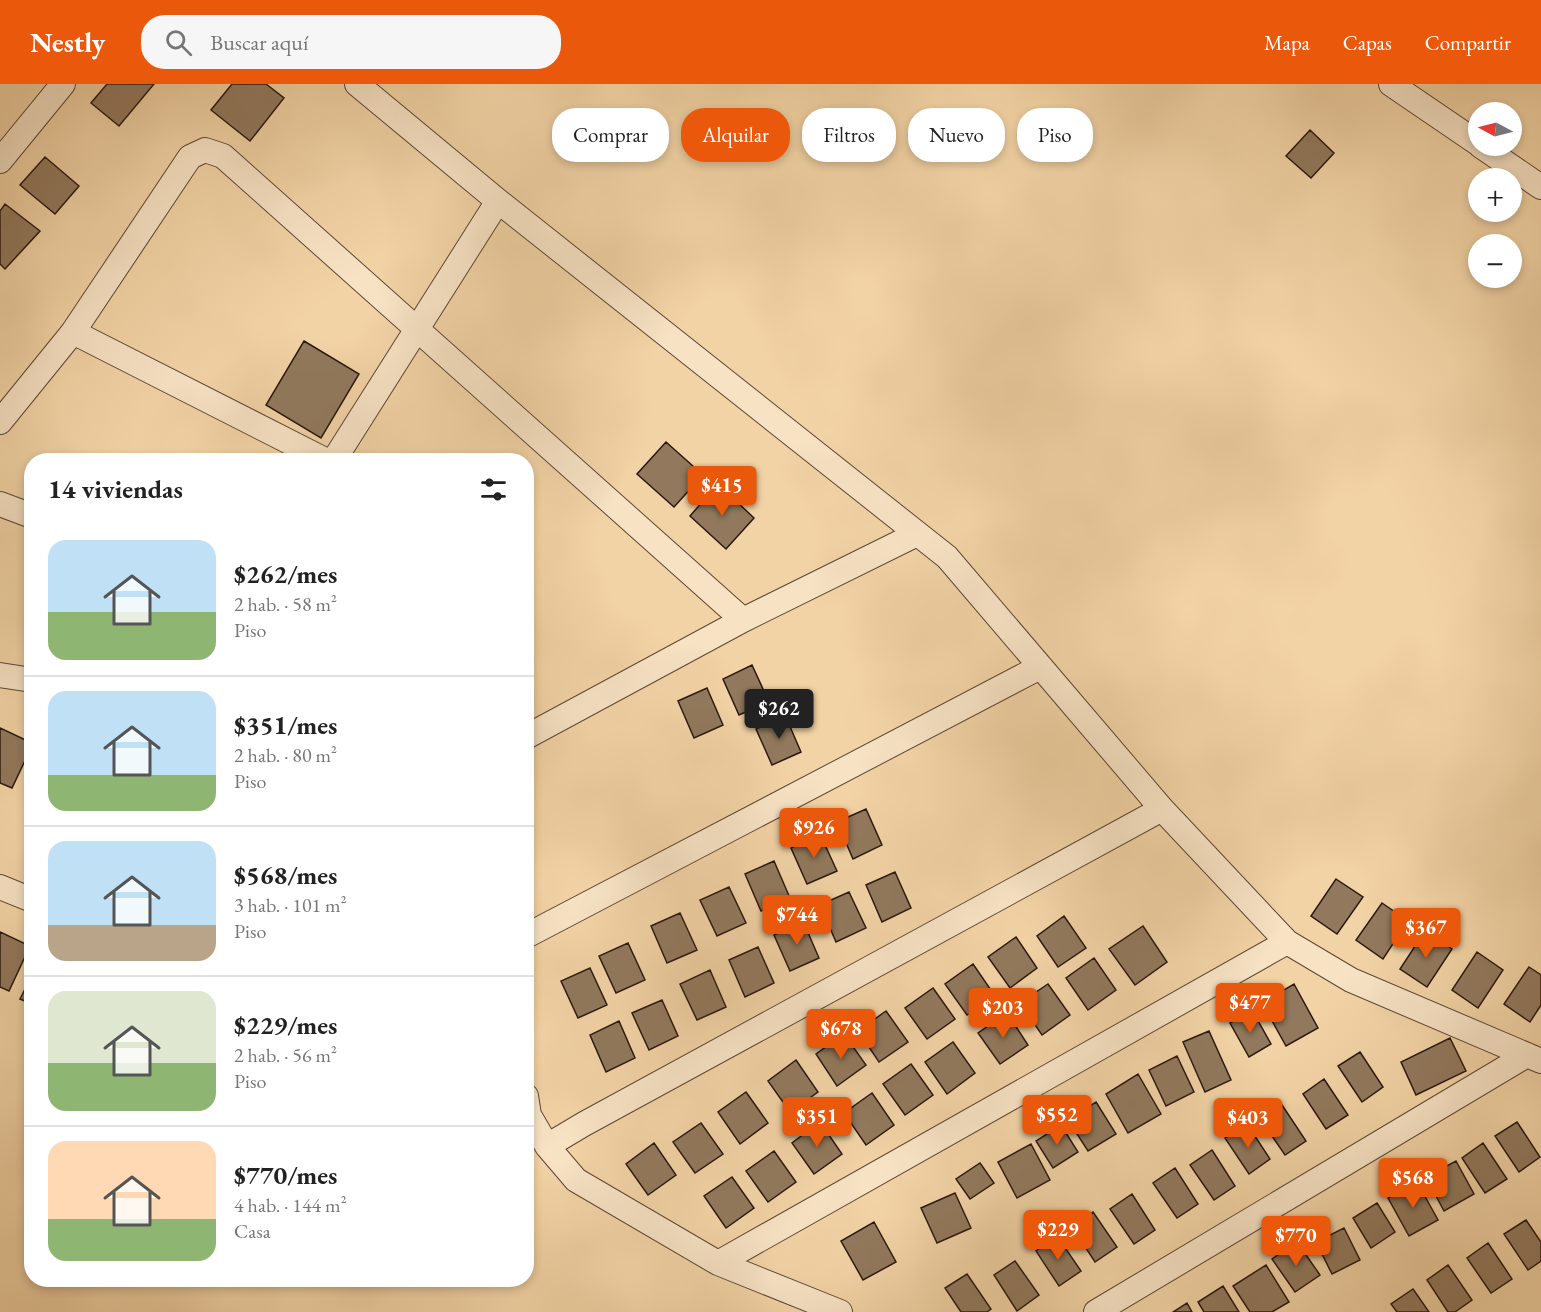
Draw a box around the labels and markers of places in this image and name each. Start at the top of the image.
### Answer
pin: $415 [686,466,758,517]
pin: $262 [743,689,815,740]
pin: $926 [778,808,850,859]
pin: $744 [761,895,833,946]
pin: $367 [1390,908,1462,959]
pin: $477 [1214,983,1286,1034]
pin: $203 [967,988,1039,1039]
pin: $678 [805,1009,877,1060]
pin: $552 [1021,1095,1093,1146]
pin: $351 [781,1097,853,1148]
pin: $403 [1212,1098,1284,1149]
pin: $568 [1377,1158,1449,1209]
pin: $229 [1022,1210,1094,1261]
pin: $770 [1260,1216,1332,1267]

